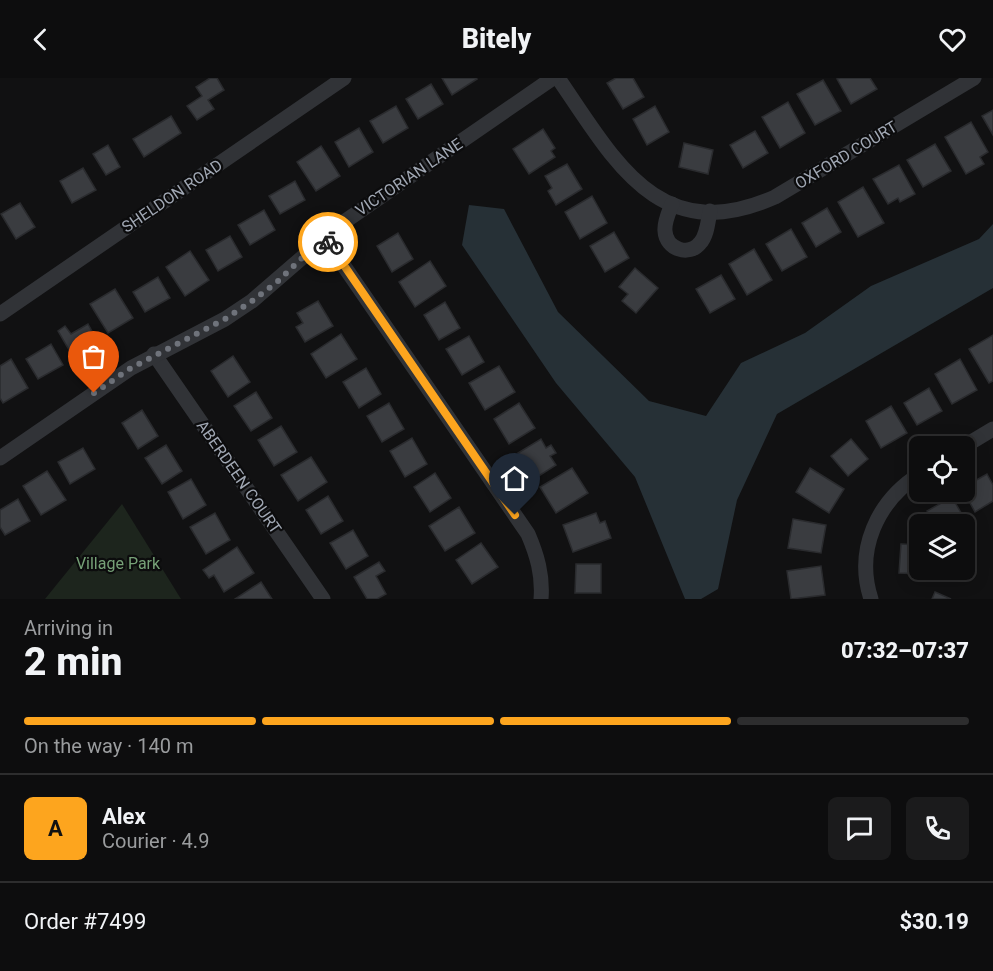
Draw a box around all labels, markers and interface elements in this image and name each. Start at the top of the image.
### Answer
icon: back [24,23,57,56]
text: Bitely [462,23,531,55]
icon: heart [936,23,969,56]
street label: OXFORD COURT [792,117,901,193]
street label: VICTORIAN LANE [352,134,466,220]
street label: SHELDON ROAD [118,155,226,237]
courier [298,212,358,272]
icon: bike [312,226,345,259]
pin [68,331,119,393]
icon: bag [77,340,110,373]
street label: ABERDEEN COURT [193,417,285,538]
map controls [909,436,975,580]
button: locate [909,436,975,502]
pin [489,453,540,515]
icon: home [498,462,531,495]
button: layers [909,514,975,580]
park label: Village Park [76,554,161,573]
text: Arriving in [24,616,113,640]
text: 07:32–07:37 [841,638,969,663]
text: 2 min [24,639,122,685]
text: On the way · 140 m [24,734,193,758]
button: chat [828,797,891,860]
button: phone [906,797,969,860]
text: Alex [102,804,146,829]
text: A [48,816,63,841]
text: Courier · 4.9 [102,829,209,853]
text: Order #7499 [24,909,146,934]
text: $30.19 [900,909,969,934]

